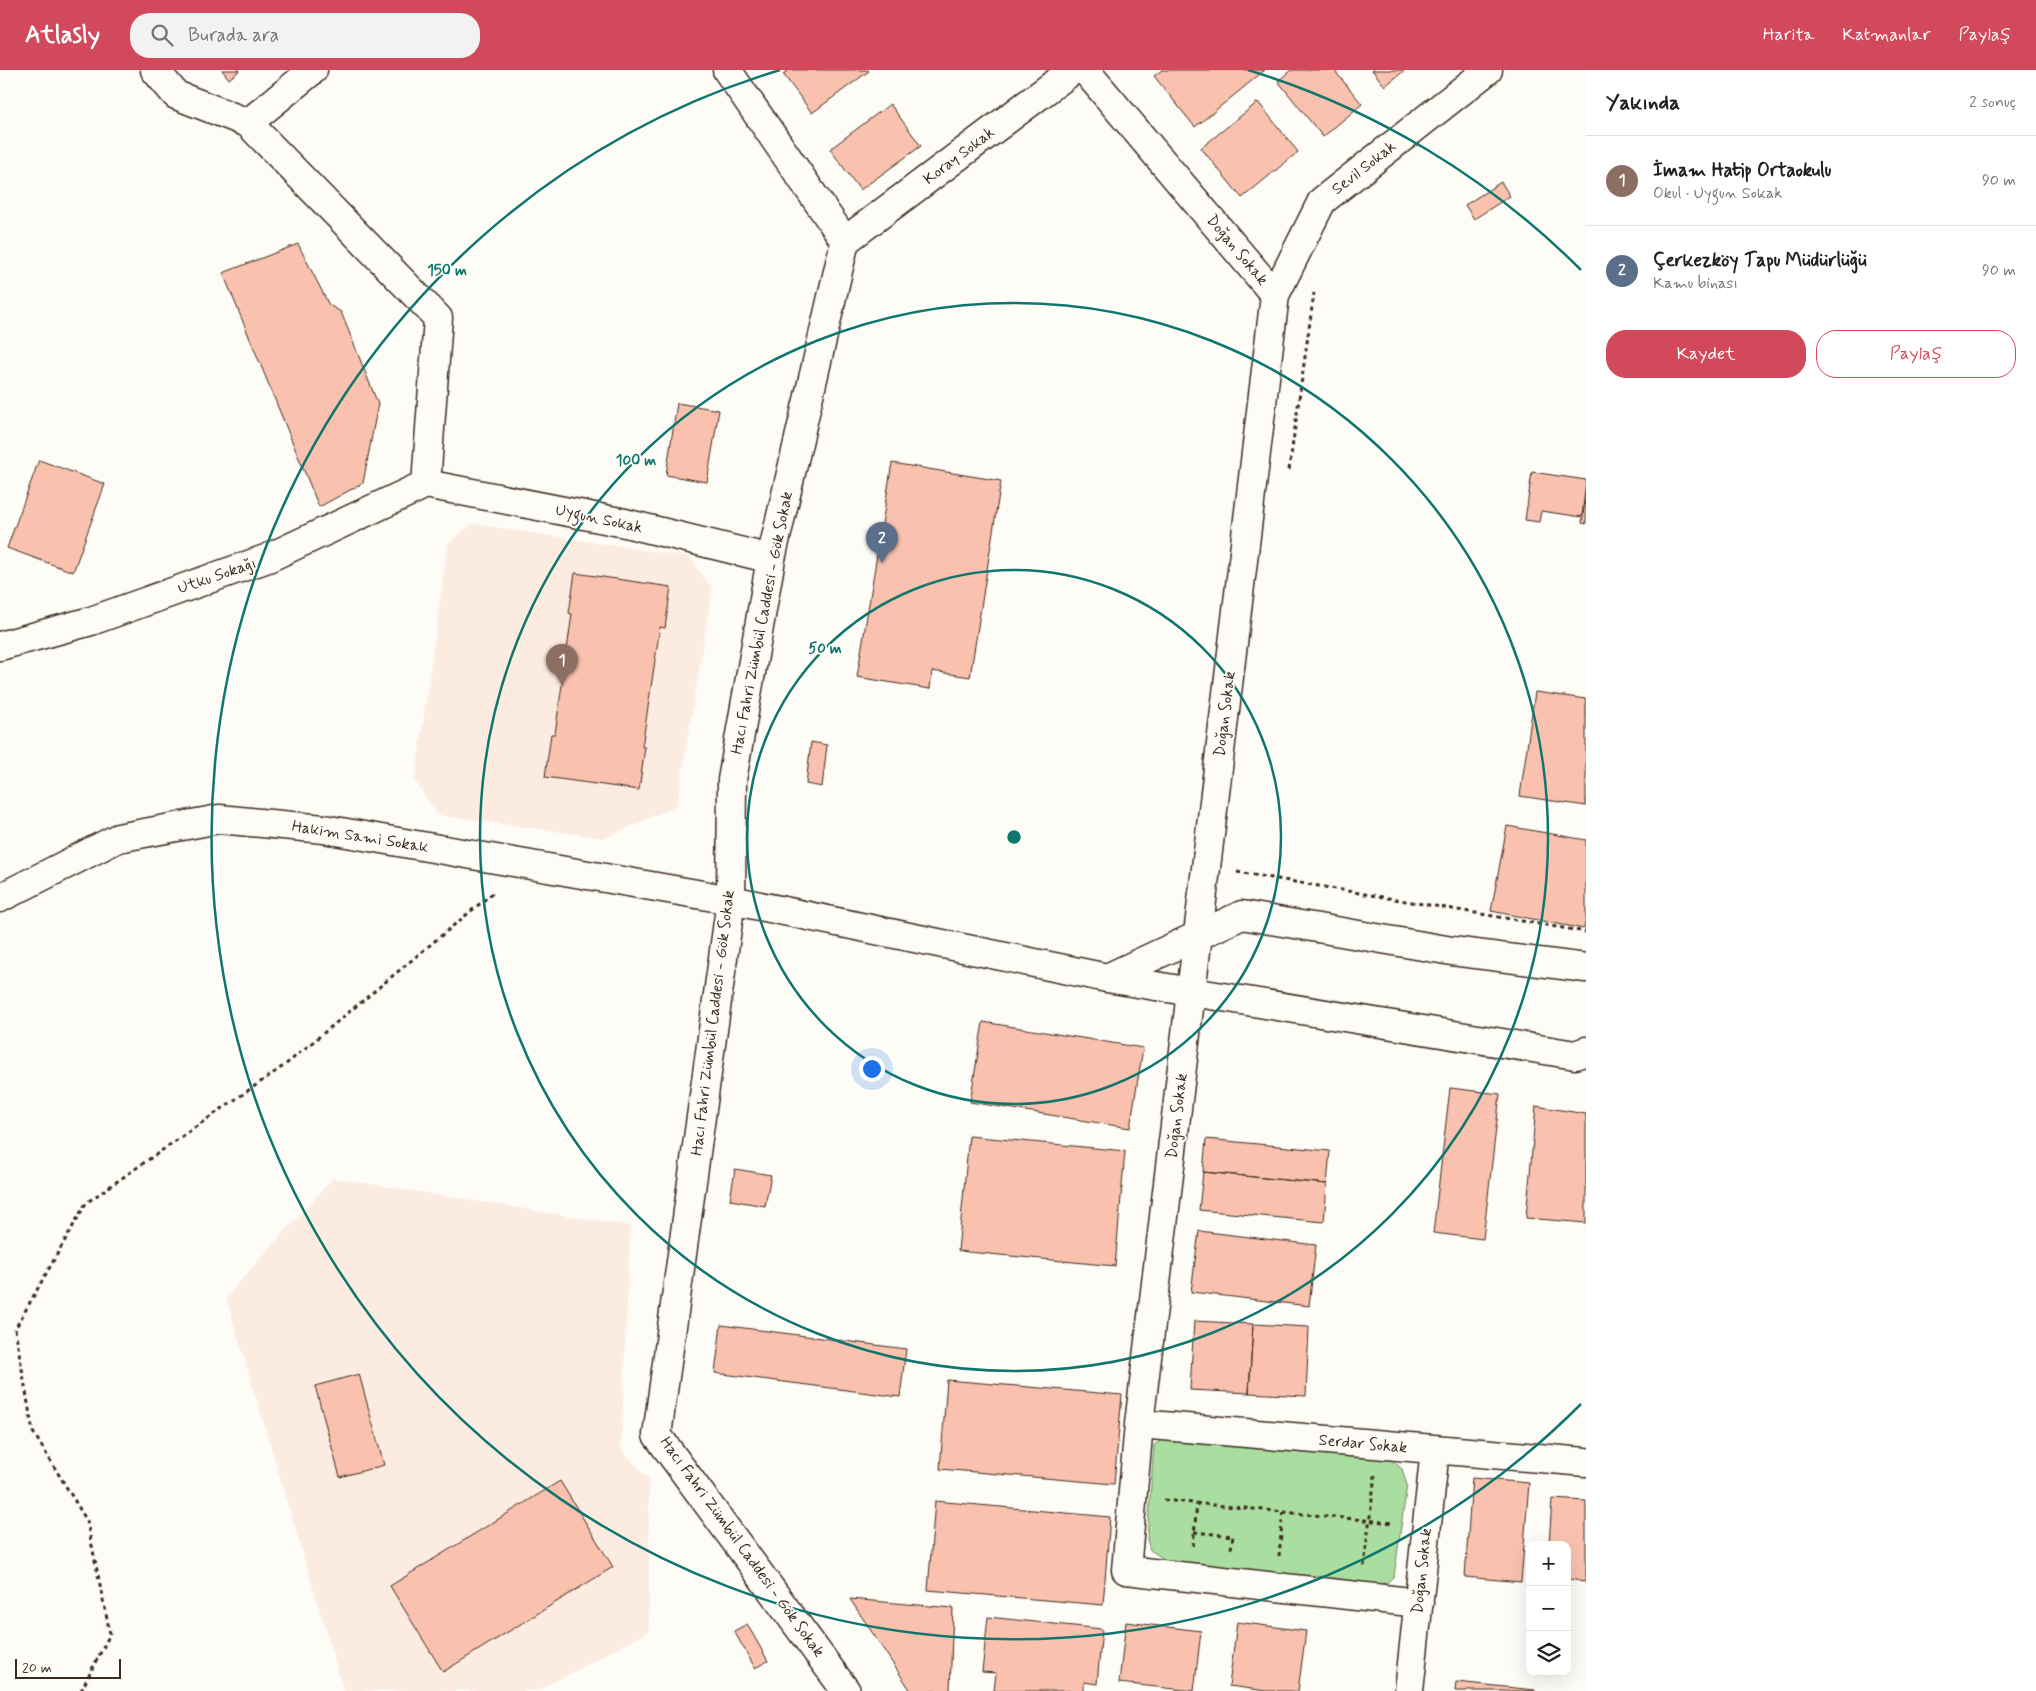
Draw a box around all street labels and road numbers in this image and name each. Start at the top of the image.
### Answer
street label: Koray Sokak [919,122,999,190]
street label: Sevil Sokak [1328,136,1400,200]
street label: Doğan Sokak [1201,210,1273,290]
street label: Hacı Fahri Zümbül Caddesi - Gök Sokak [726,490,798,756]
street label: Uygun Sokak [553,500,644,539]
street label: Utku Sokağı [175,553,259,599]
street label: Doğan Sokak [1209,670,1241,758]
street label: Hakim Sami Sokak [290,816,430,858]
street label: Hacı Fahri Zümbül Caddesi - Gök Sokak [686,889,740,1157]
street label: Doğan Sokak [1161,1072,1193,1160]
street label: Serdar Sokak [1318,1430,1408,1458]
street label: Hacı Fahri Zümbül Caddesi - Gök Sokak [655,1433,829,1661]
street label: Doğan Sokak [1407,1527,1437,1615]

